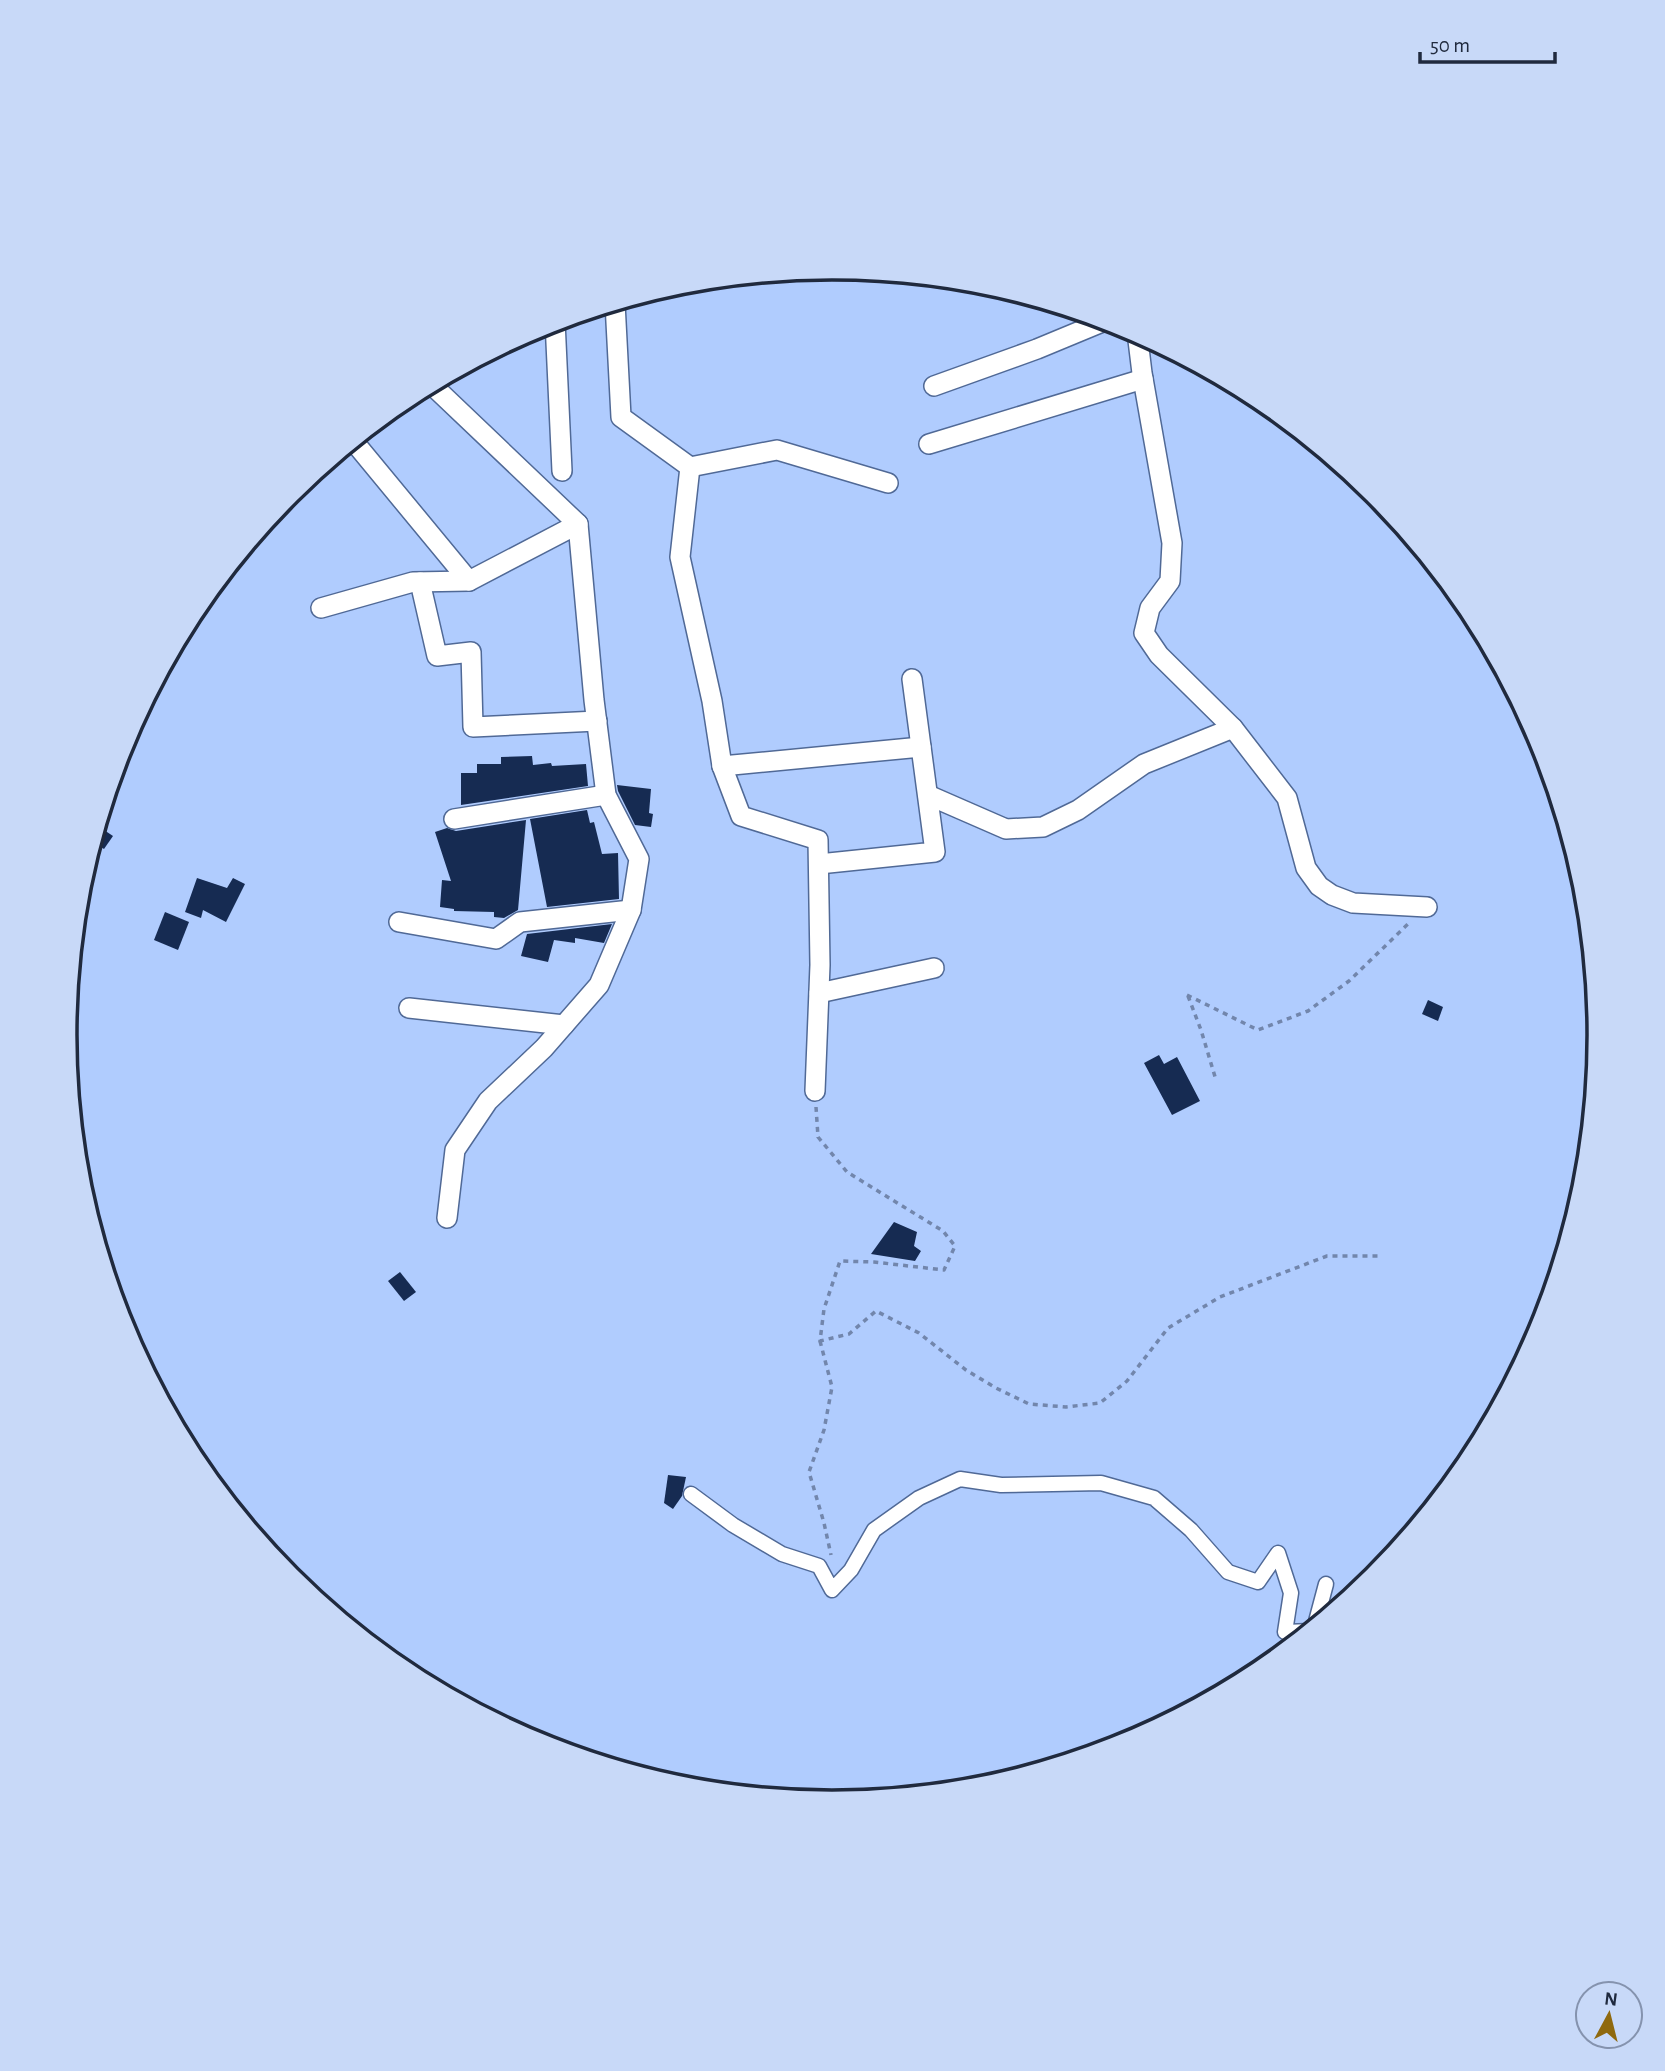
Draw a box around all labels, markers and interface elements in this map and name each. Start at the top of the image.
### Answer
scale bar [1420,21,1555,65]
text: 50 m [1430,35,1470,56]
north arrow [1574,1980,1644,2050]
text: N [1603,1989,1619,2010]

